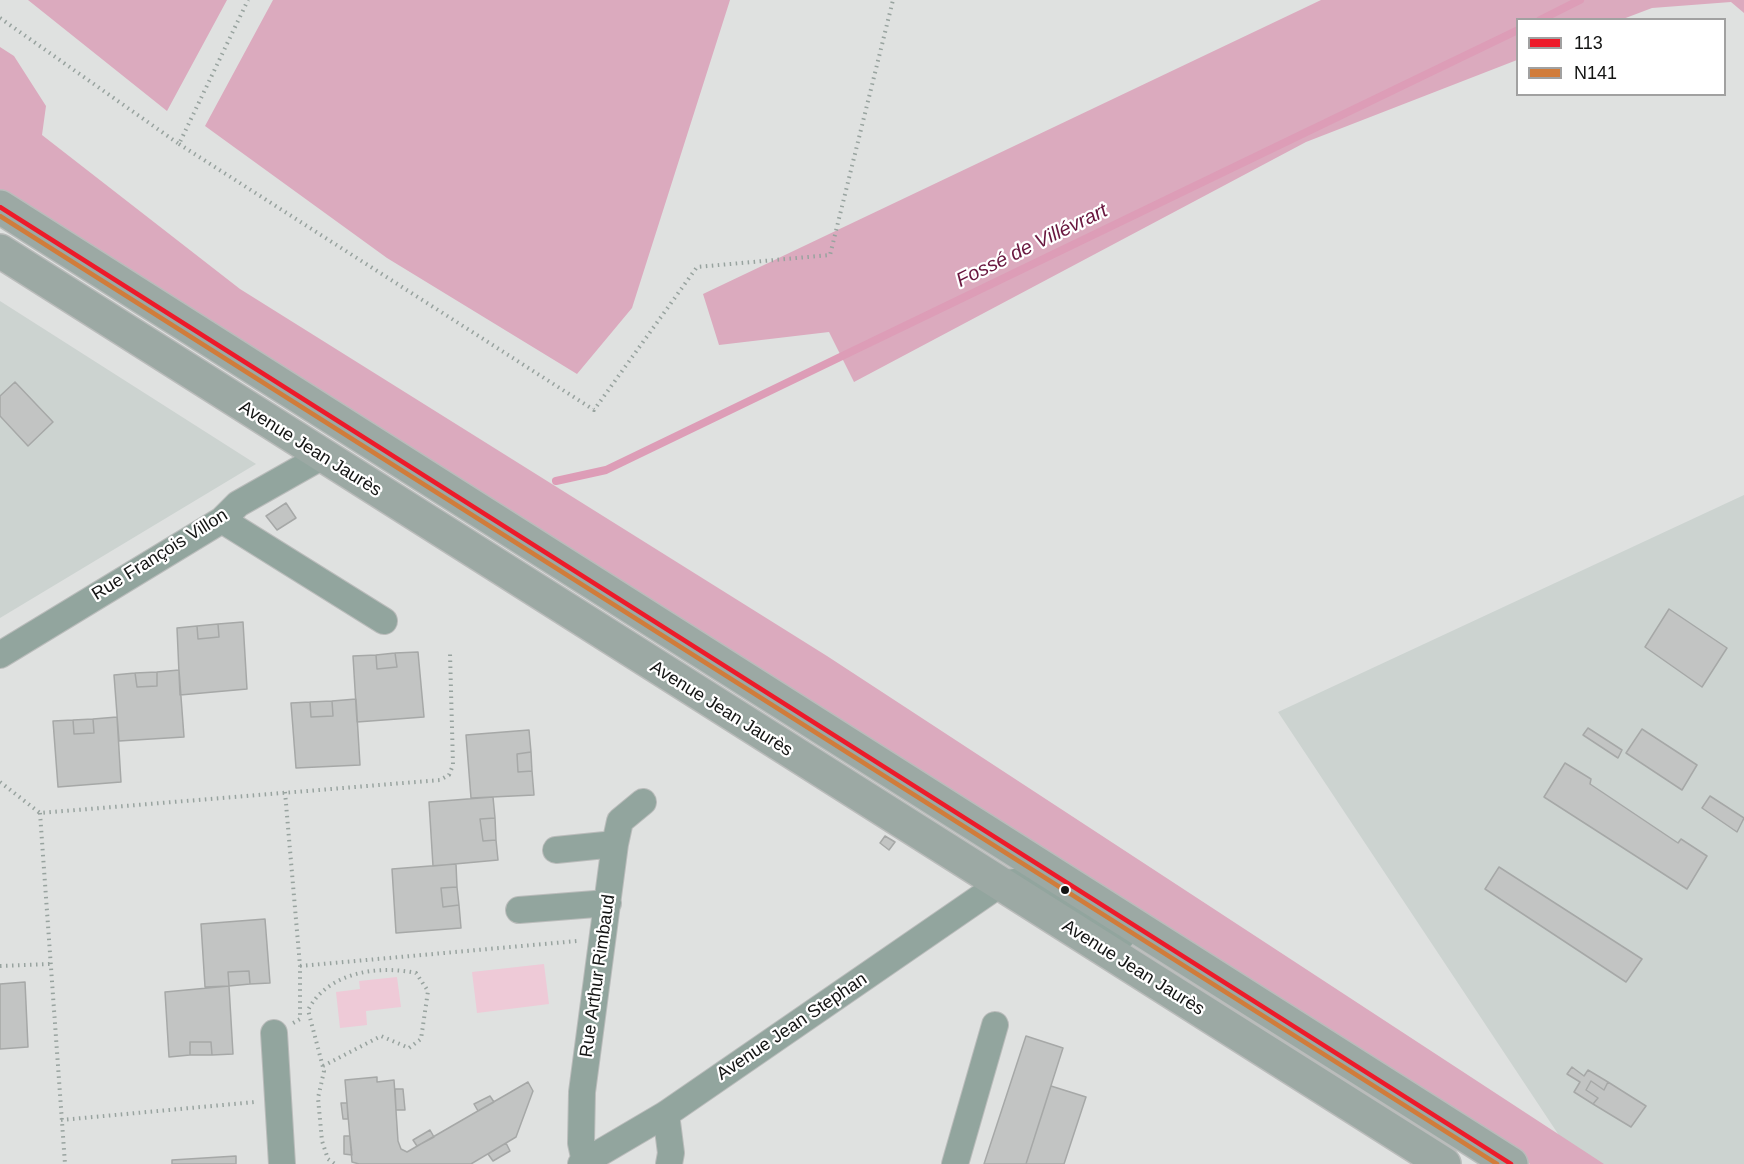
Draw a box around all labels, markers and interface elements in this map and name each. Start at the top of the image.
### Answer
legend [1516,18,1726,96]
text: 113 [1574,33,1603,53]
text: N141 [1574,63,1617,83]
water label: Fossé de Villévrart [952,199,1112,293]
street label: Avenue Jean Jaurès [235,396,385,502]
street label: Rue François Villon [88,505,232,605]
street label: Avenue Jean Jaurès [646,656,796,762]
unlabelled marker [1059,884,1071,896]
street label: Rue Arthur Rimbaud [576,893,620,1059]
street label: Avenue Jean Jaurès [1058,915,1208,1021]
street label: Avenue Jean Stephan [713,969,871,1085]

